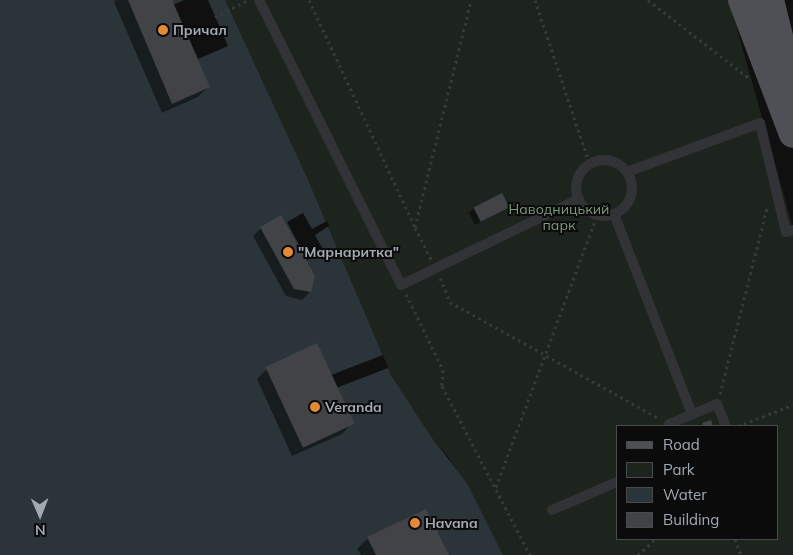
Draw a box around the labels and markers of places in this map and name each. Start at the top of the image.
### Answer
place label: Причал [173,22,227,38]
marker: Причал [157,24,169,36]
place label: "Марнаритка" [298,244,399,260]
marker: "Марнаритка" [282,246,294,258]
place label: Veranda [325,399,382,415]
marker: Veranda [309,401,321,413]
place label: Havana [425,515,478,531]
marker: Havana [409,517,421,529]

